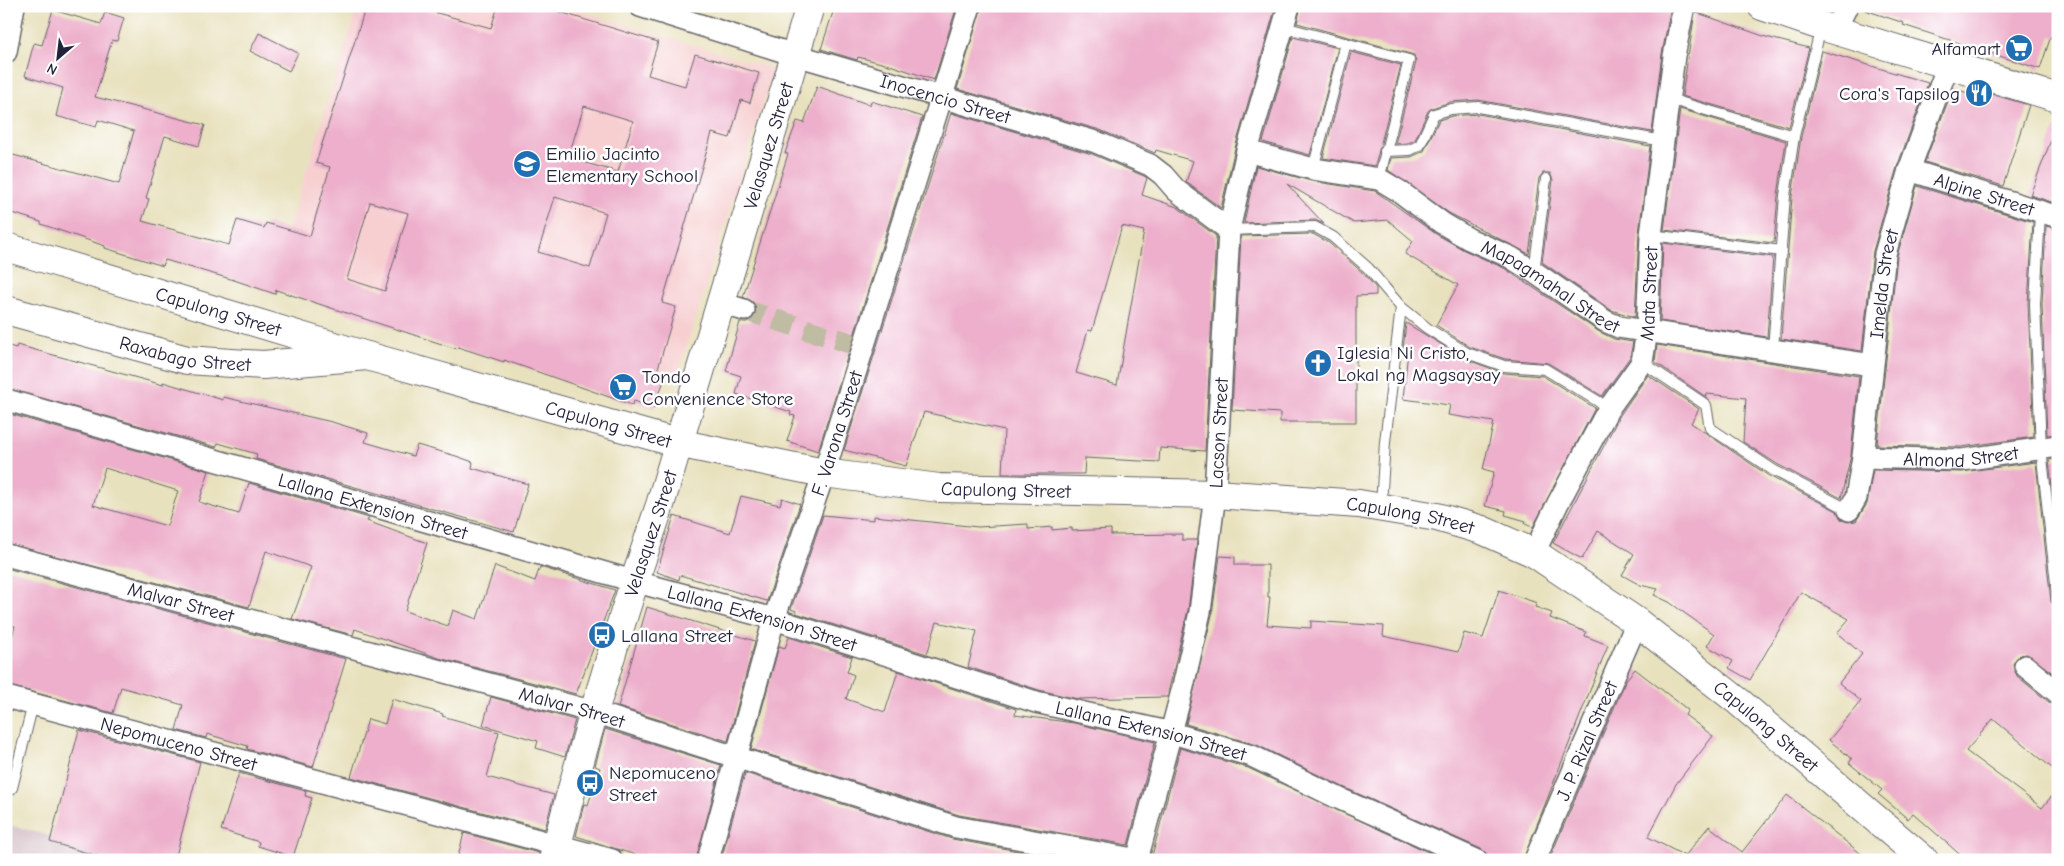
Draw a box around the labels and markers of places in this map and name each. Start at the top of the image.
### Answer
supermarket icon: Alfamart [2004,33,2034,63]
place label: Alfamart [1932,38,2001,60]
restaurant icon: Cora's Tapsilog [1964,78,1994,108]
place label: Cora's Tapsilog [1839,83,1960,105]
place label: Emilio Jacinto Elementary School [546,143,698,187]
school or university icon: Emilio Jacinto Elementary School [512,149,542,179]
place label: Iglesia Ni Cristo, Lokal ng Magsaysay [1337,342,1501,386]
church icon: Iglesia Ni Cristo, Lokal ng Magsaysay [1303,348,1333,378]
place label: Tondo Convenience Store [642,366,793,410]
supermarket icon: Tondo Convenience Store [608,372,638,402]
bus stop icon: Lallana Street [587,620,617,650]
place label: Lallana Street [621,625,733,647]
place label: Nepomuceno Street [609,762,716,806]
bus stop icon: Nepomuceno Street [575,768,605,798]

